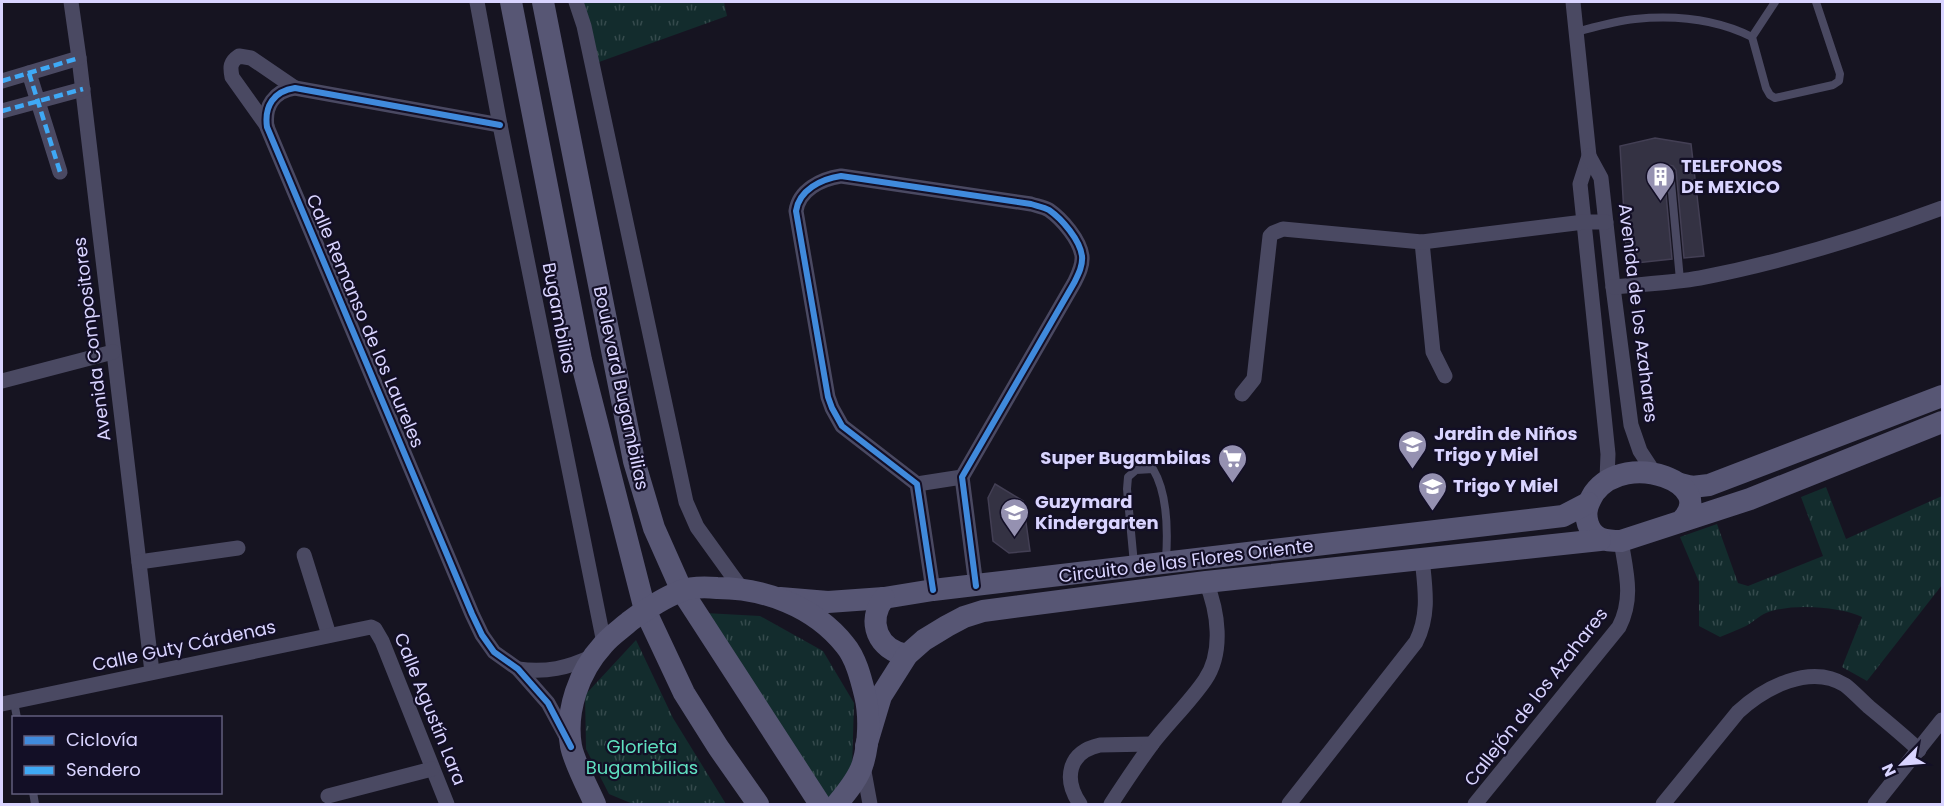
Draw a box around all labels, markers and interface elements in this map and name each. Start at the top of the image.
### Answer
place label: TELEFONOS DE MEXICO [1681,153,1782,199]
building icon: TELEFONOS DE MEXICO [1644,160,1676,202]
street label: Calle Remanso de los Laureles [301,190,430,452]
street label: Avenida de los Azahares [1613,202,1664,424]
street label: Avenida Compositores [67,236,116,442]
street label: Bugambilias [536,260,582,375]
street label: Boulevard Bugambilias [588,284,655,492]
place label: Jardin de Niños Trigo y Miel [1434,421,1577,467]
school or university icon: Jardin de Niños Trigo y Miel [1397,428,1429,470]
supermarket icon: Super Bugambilas [1216,442,1248,484]
place label: Super Bugambilas [1040,445,1211,470]
school or university icon: Trigo Y Miel [1416,470,1448,512]
place label: Trigo Y Miel [1453,473,1558,498]
place label: Guzymard Kindergarten [1035,489,1159,535]
school or university icon: Guzymard Kindergarten [998,496,1030,538]
street label: Circuito de las Flores Oriente [1057,532,1315,589]
street label: Callejón de los Azahares [1458,602,1613,791]
street label: Calle Guty Cárdenas [90,614,278,677]
street label: Calle Agustín Lara [388,629,472,789]
legend [12,716,222,794]
text: Ciclovía [66,727,138,752]
park label: Glorieta Bugambilias [586,734,698,780]
north arrow [1872,734,1932,794]
text: Sendero [66,757,141,782]
text: N [1876,760,1902,780]

